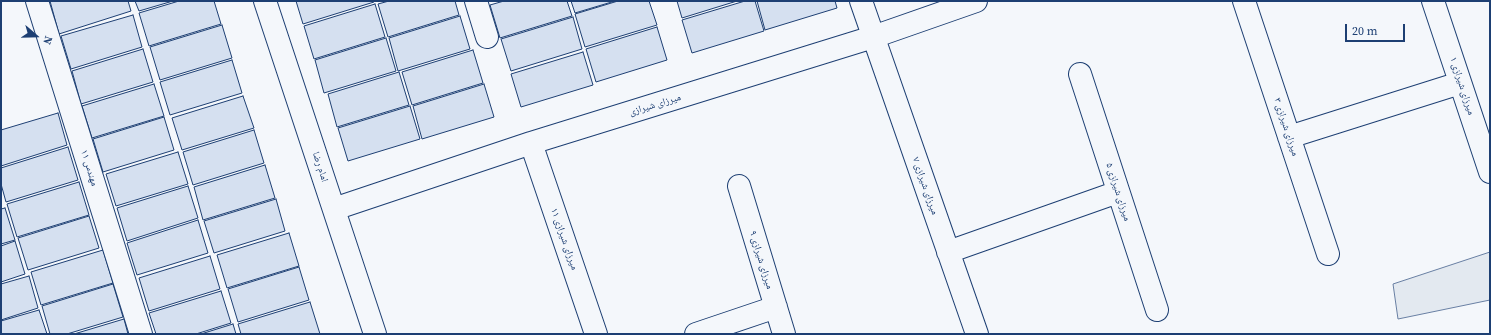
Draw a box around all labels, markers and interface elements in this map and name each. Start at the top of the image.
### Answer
north arrow [16,16,56,56]
scale bar [1347,16,1407,42]
text: 20 m [1352,23,1378,39]
text: N [39,34,56,47]
street label: میرزای شیرازی ۱ [1447,55,1477,117]
street label: میرزای شیرازی [628,91,682,119]
street label: میرزای شیرازی ۳ [1271,96,1301,158]
street label: مهندس ۱۱ [78,148,100,188]
street label: امام رضا [310,150,330,184]
street label: میرزای شیرازی ۷ [909,155,941,217]
street label: میرزای شیرازی ۵ [1103,161,1133,223]
street label: میرزای شیرازی ۱۱ [548,206,580,272]
street label: میرزای شیرازی ۹ [746,229,776,291]

